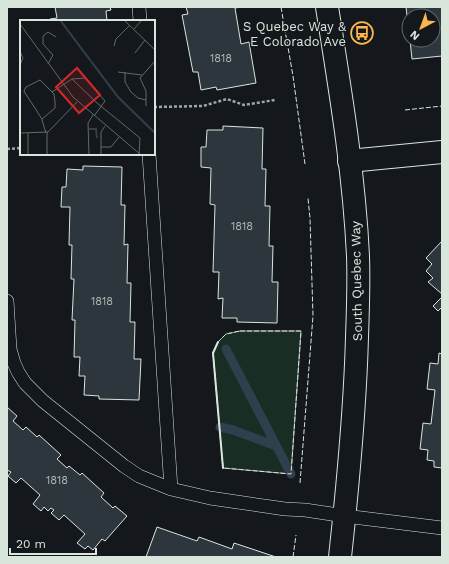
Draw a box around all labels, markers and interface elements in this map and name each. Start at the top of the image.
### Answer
north arrow [401,8,441,48]
place label: S Quebec Way & E Colorado Ave [243,19,347,49]
inset map [20,20,155,155]
bus stop icon: S Quebec Way & E Colorado Ave [349,20,375,46]
text: N [407,28,422,43]
house number: 1818 [210,52,232,65]
house number: 1818 [231,220,253,233]
street label: South Quebec Way [348,221,365,341]
house number: 1818 [91,295,113,308]
house number: 1818 [46,474,68,487]
scale bar [10,530,96,556]
text: 20 m [16,537,46,551]

